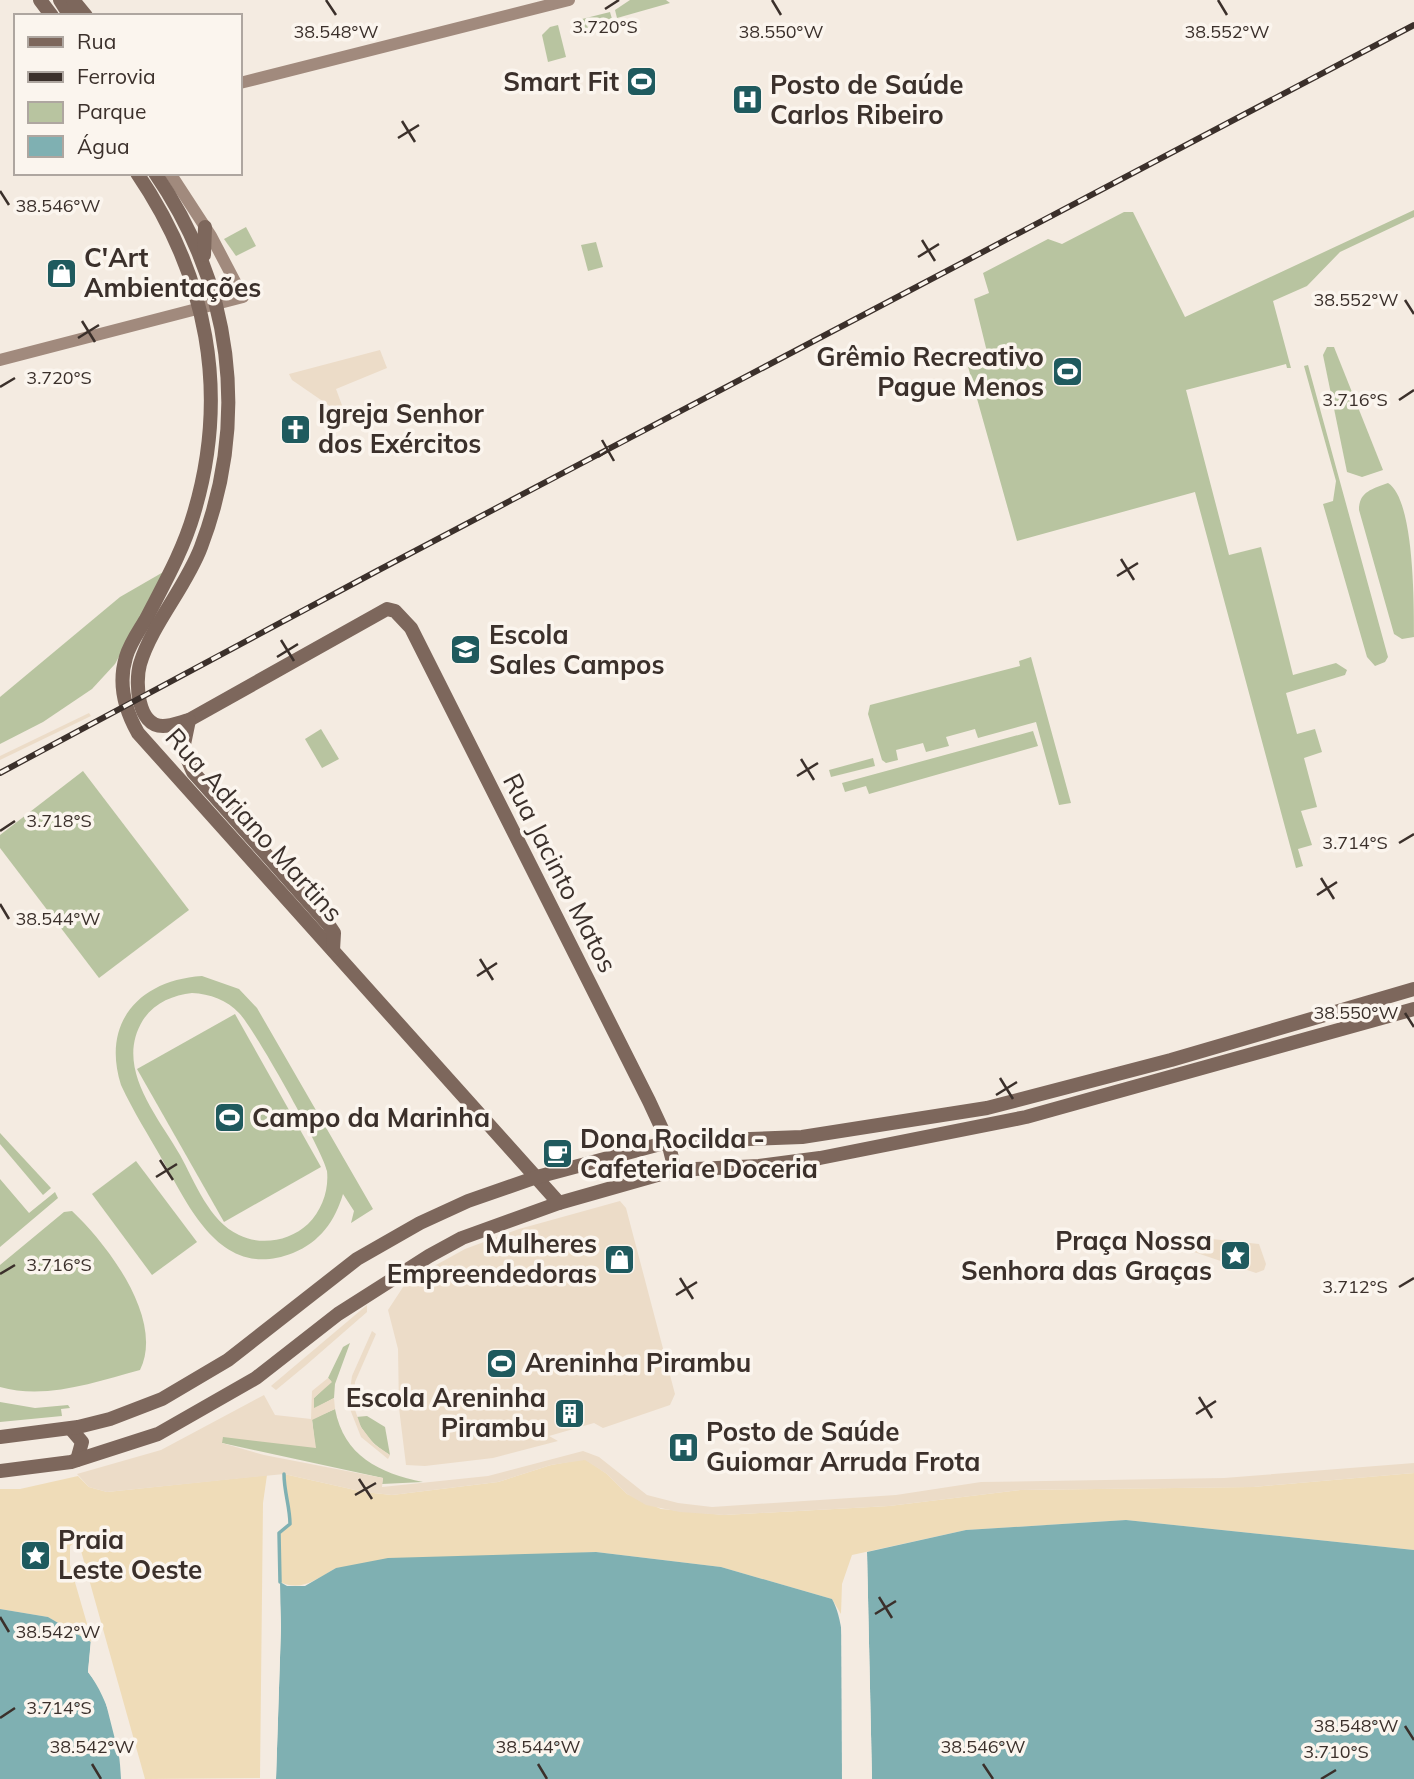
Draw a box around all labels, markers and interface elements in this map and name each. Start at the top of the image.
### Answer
legend [14,14,242,175]
text: 3.720°S [572,15,638,38]
text: 38.548°W [293,20,379,43]
text: 38.550°W [738,20,824,43]
text: 38.552°W [1184,20,1270,43]
text: Rua [77,28,116,54]
text: Ferrovia [77,63,156,89]
place label: Smart Fit [503,65,619,98]
sports icon: Smart Fit [625,65,659,99]
place label: Posto de Saúde Carlos Ribeiro [770,68,963,131]
hospital icon: Posto de Saúde Carlos Ribeiro [730,83,764,117]
text: Parque [77,98,146,124]
text: Água [77,133,130,159]
text: 38.546°W [15,194,101,217]
place label: C'Art Ambientações [84,241,261,304]
shop icon: C'Art Ambientações [44,256,78,290]
text: 38.552°W [1313,288,1399,311]
place label: Grêmio Recreativo Pague Menos [816,340,1044,403]
sports icon: Grêmio Recreativo Pague Menos [1050,355,1084,389]
text: 3.720°S [26,366,92,389]
text: 3.716°S [1322,388,1388,411]
place label: Igreja Senhor dos Exércitos [318,397,485,460]
church icon: Igreja Senhor dos Exércitos [278,412,312,446]
place label: Escola Sales Campos [489,618,664,681]
school or university icon: Escola Sales Campos [449,633,483,667]
street label: Rua Adriano Martins [159,721,350,928]
street label: Rua Jacinto Matos [496,768,625,978]
text: 3.718°S [26,809,92,832]
text: 3.714°S [1322,831,1388,854]
text: 38.544°W [15,907,101,930]
text: 38.550°W [1313,1001,1399,1024]
sports icon: Campo da Marinha [212,1101,246,1135]
place label: Campo da Marinha [252,1101,490,1134]
place label: Dona Rocilda - Cafeteria e Doceria [580,1122,818,1185]
cafe icon: Dona Rocilda - Cafeteria e Doceria [540,1137,574,1171]
place label: Praça Nossa Senhora das Graças [961,1224,1212,1287]
place label: Mulheres Empreendedoras [387,1227,597,1290]
place icon: Praça Nossa Senhora das Graças [1218,1239,1252,1273]
shop icon: Mulheres Empreendedoras [603,1242,637,1276]
text: 3.716°S [26,1253,92,1276]
text: 3.712°S [1322,1275,1388,1298]
sports icon: Areninha Pirambu [485,1346,519,1380]
place label: Areninha Pirambu [525,1346,751,1379]
place label: Escola Areninha Pirambu [346,1381,546,1444]
building icon: Escola Areninha Pirambu [552,1396,586,1430]
place label: Posto de Saúde Guiomar Arruda Frota [706,1415,980,1478]
hospital icon: Posto de Saúde Guiomar Arruda Frota [666,1430,700,1464]
place label: Praia Leste Oeste [58,1523,202,1586]
place icon: Praia Leste Oeste [18,1538,52,1572]
text: 38.542°W [15,1620,101,1643]
text: 3.714°S [26,1696,92,1719]
text: 38.548°W [1313,1714,1399,1737]
text: 38.542°W [49,1735,135,1758]
text: 38.544°W [495,1735,581,1758]
text: 38.546°W [940,1735,1026,1758]
text: 3.710°S [1303,1740,1369,1763]

